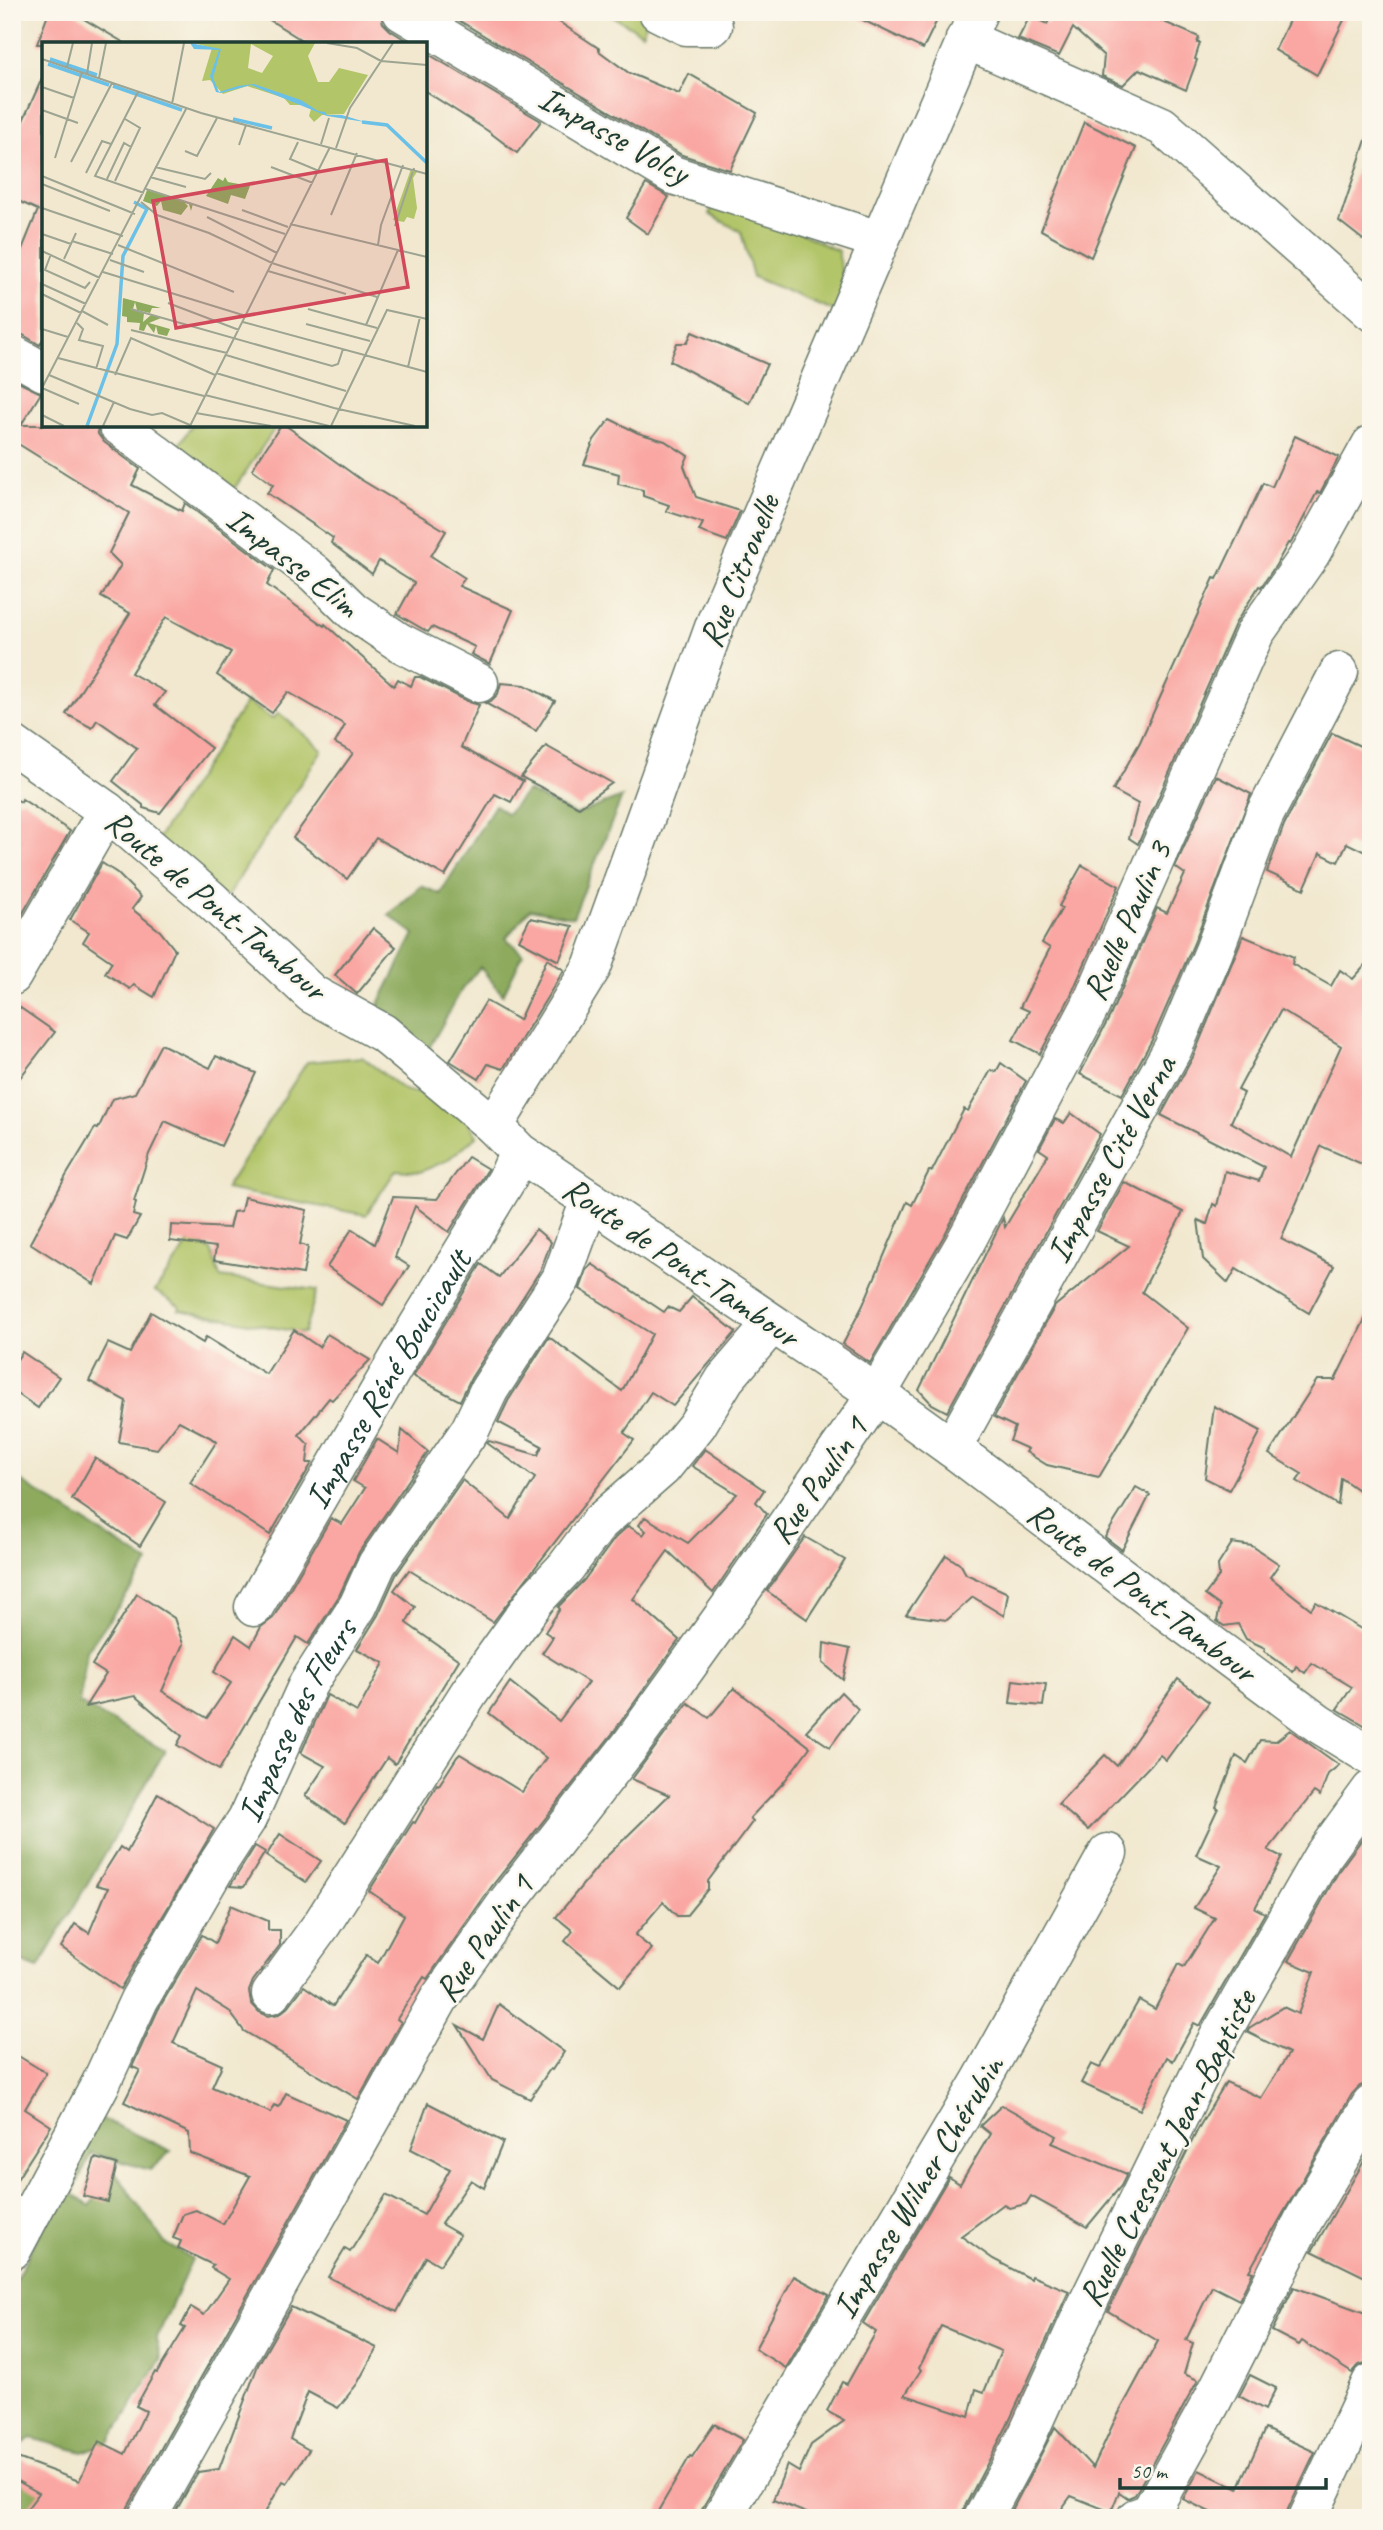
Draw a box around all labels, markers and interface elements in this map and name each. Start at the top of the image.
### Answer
inset map [42,42,427,427]
street label: Impasse Volcy [531,75,700,196]
street label: Rue Citronelle [688,486,791,654]
street label: Impasse Elim [218,496,370,629]
street label: Route de Pont-Tambour [96,799,338,1012]
street label: Ruelle Paulin 3 [1072,832,1183,1007]
street label: Impasse Cité Verna [1036,1046,1187,1271]
street label: Route de Pont-Tambour [554,1166,810,1359]
street label: Impasse Réné Boucicault [294,1239,483,1516]
street label: Rue Paulin 1 [758,1406,879,1552]
street label: Route de Pont-Tambour [1018,1491,1268,1694]
street label: Impasse des Fleurs [226,1607,369,1829]
street label: Rue Paulin 1 [424,1864,545,2010]
street label: Ruelle Cressent Jean-Baptiste [1068,1980,1268,2314]
street label: Impasse Wilner Chérubin [822,2046,1015,2327]
scale bar [1120,2446,1327,2490]
text: 50 m [1131,2458,1169,2484]

